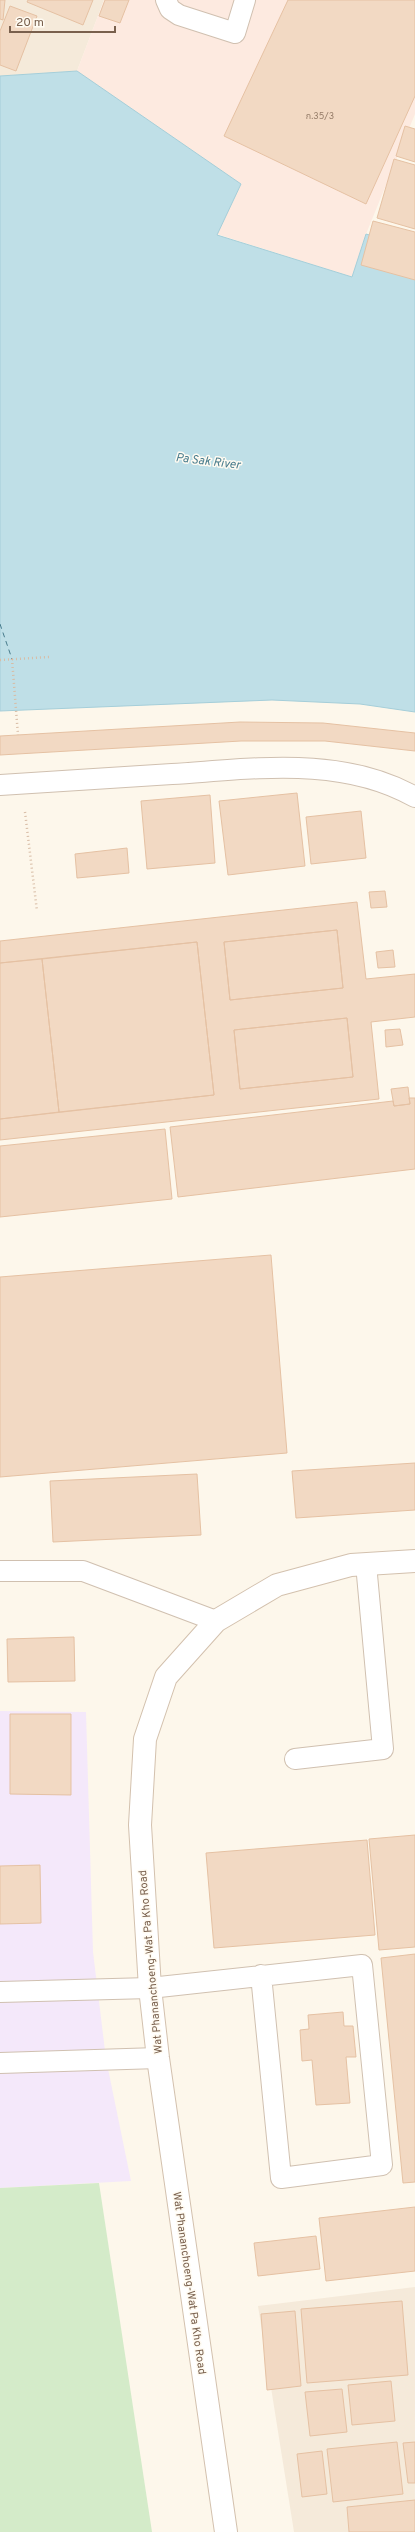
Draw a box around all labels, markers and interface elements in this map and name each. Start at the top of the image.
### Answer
scale bar [10,8,115,34]
text: 20 m [16,15,44,31]
house number: ก.35/3 [306,111,334,122]
water label: Pa Sak River [175,450,242,474]
street label: Wat Phananchoeng-Wat Pa Kho Road [136,1870,166,2054]
street label: Wat Phananchoeng-Wat Pa Kho Road [169,2191,209,2375]

